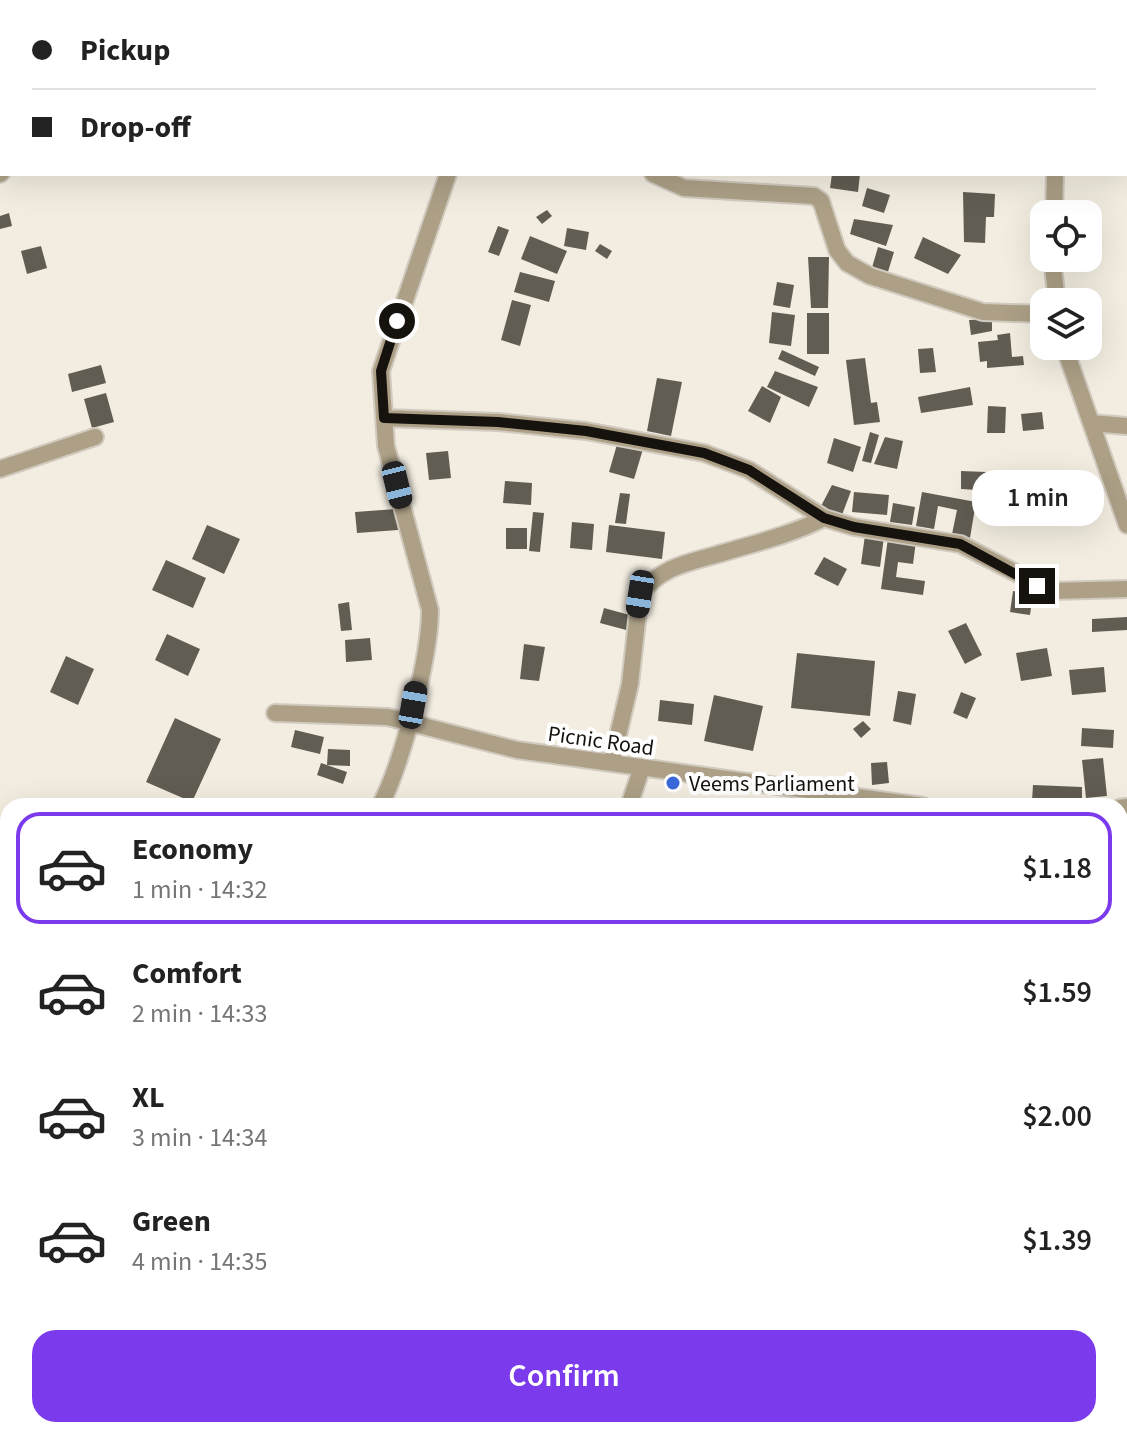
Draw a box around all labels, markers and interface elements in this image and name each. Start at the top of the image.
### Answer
text: Pickup [80,29,170,72]
text: Drop-off [80,106,191,149]
map controls [1030,200,1102,360]
button: locate [1030,200,1102,272]
button: layers [1030,288,1102,360]
route start [379,303,415,339]
car [380,459,414,511]
callout: 1 min [971,470,1103,526]
text: 1 min [1007,479,1069,516]
car [624,568,656,620]
route end [1019,568,1055,604]
car [397,679,429,731]
street label: Picnic Road [546,718,656,764]
place label: Veems Parliament [689,768,855,800]
marker: Veems Parliament [664,774,682,792]
text: Economy [132,828,253,871]
icon: car [36,832,108,904]
text: $1.18 [1022,847,1092,890]
text: 1 min · 14:32 [132,871,267,908]
text: Comfort [132,952,242,995]
icon: car [36,956,108,1028]
text: $1.59 [1022,971,1092,1014]
text: 2 min · 14:33 [132,995,267,1032]
text: XL [132,1076,165,1119]
icon: car [36,1080,108,1152]
text: $2.00 [1022,1095,1092,1138]
text: 3 min · 14:34 [132,1119,267,1156]
text: Green [132,1200,211,1243]
icon: car [36,1204,108,1276]
text: $1.39 [1022,1219,1092,1262]
text: 4 min · 14:35 [132,1243,267,1280]
button: Confirm [32,1330,1096,1422]

